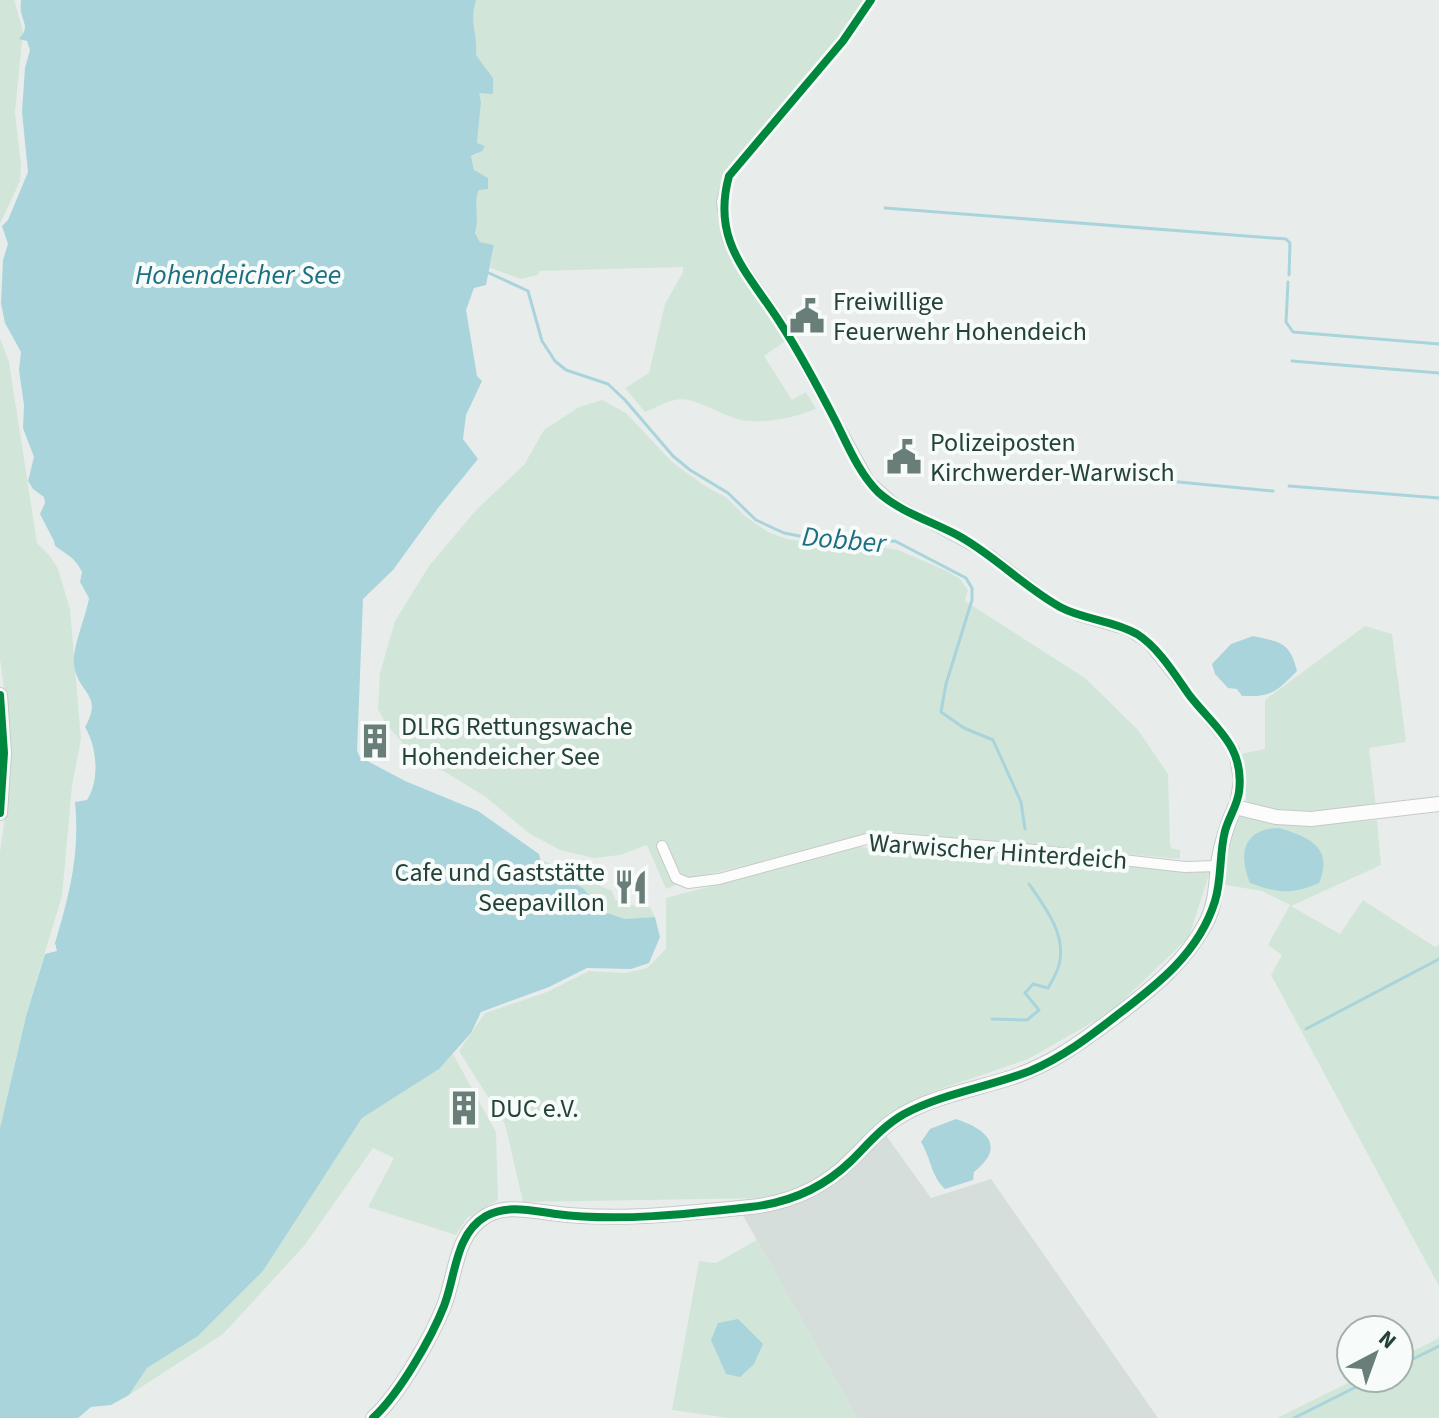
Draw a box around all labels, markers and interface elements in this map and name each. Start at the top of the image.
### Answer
water label: Hohendeicher See [135,255,341,295]
place label: Freiwillige Feuerwehr Hohendeich [833,283,1087,350]
public building icon: Freiwillige Feuerwehr Hohendeich [788,297,826,335]
place label: Polizeiposten Kirchwerder-Warwisch [930,424,1175,491]
public building icon: Polizeiposten Kirchwerder-Warwisch [885,438,923,476]
water label: Dobber [800,516,889,564]
place label: DLRG Rettungswache Hohendeicher See [401,708,633,775]
building icon: DLRG Rettungswache Hohendeicher See [356,722,394,760]
street label: Warwischer Hinterdeich [867,824,1129,879]
place label: Cafe und Gaststätte Seepavillon [395,854,605,921]
restaurant icon: Cafe und Gaststätte Seepavillon [612,868,650,906]
building icon: DUC e.V. [445,1089,483,1127]
place label: DUC e.V. [490,1090,579,1127]
north arrow [1335,1314,1415,1394]
text: N [1371,1323,1403,1357]

